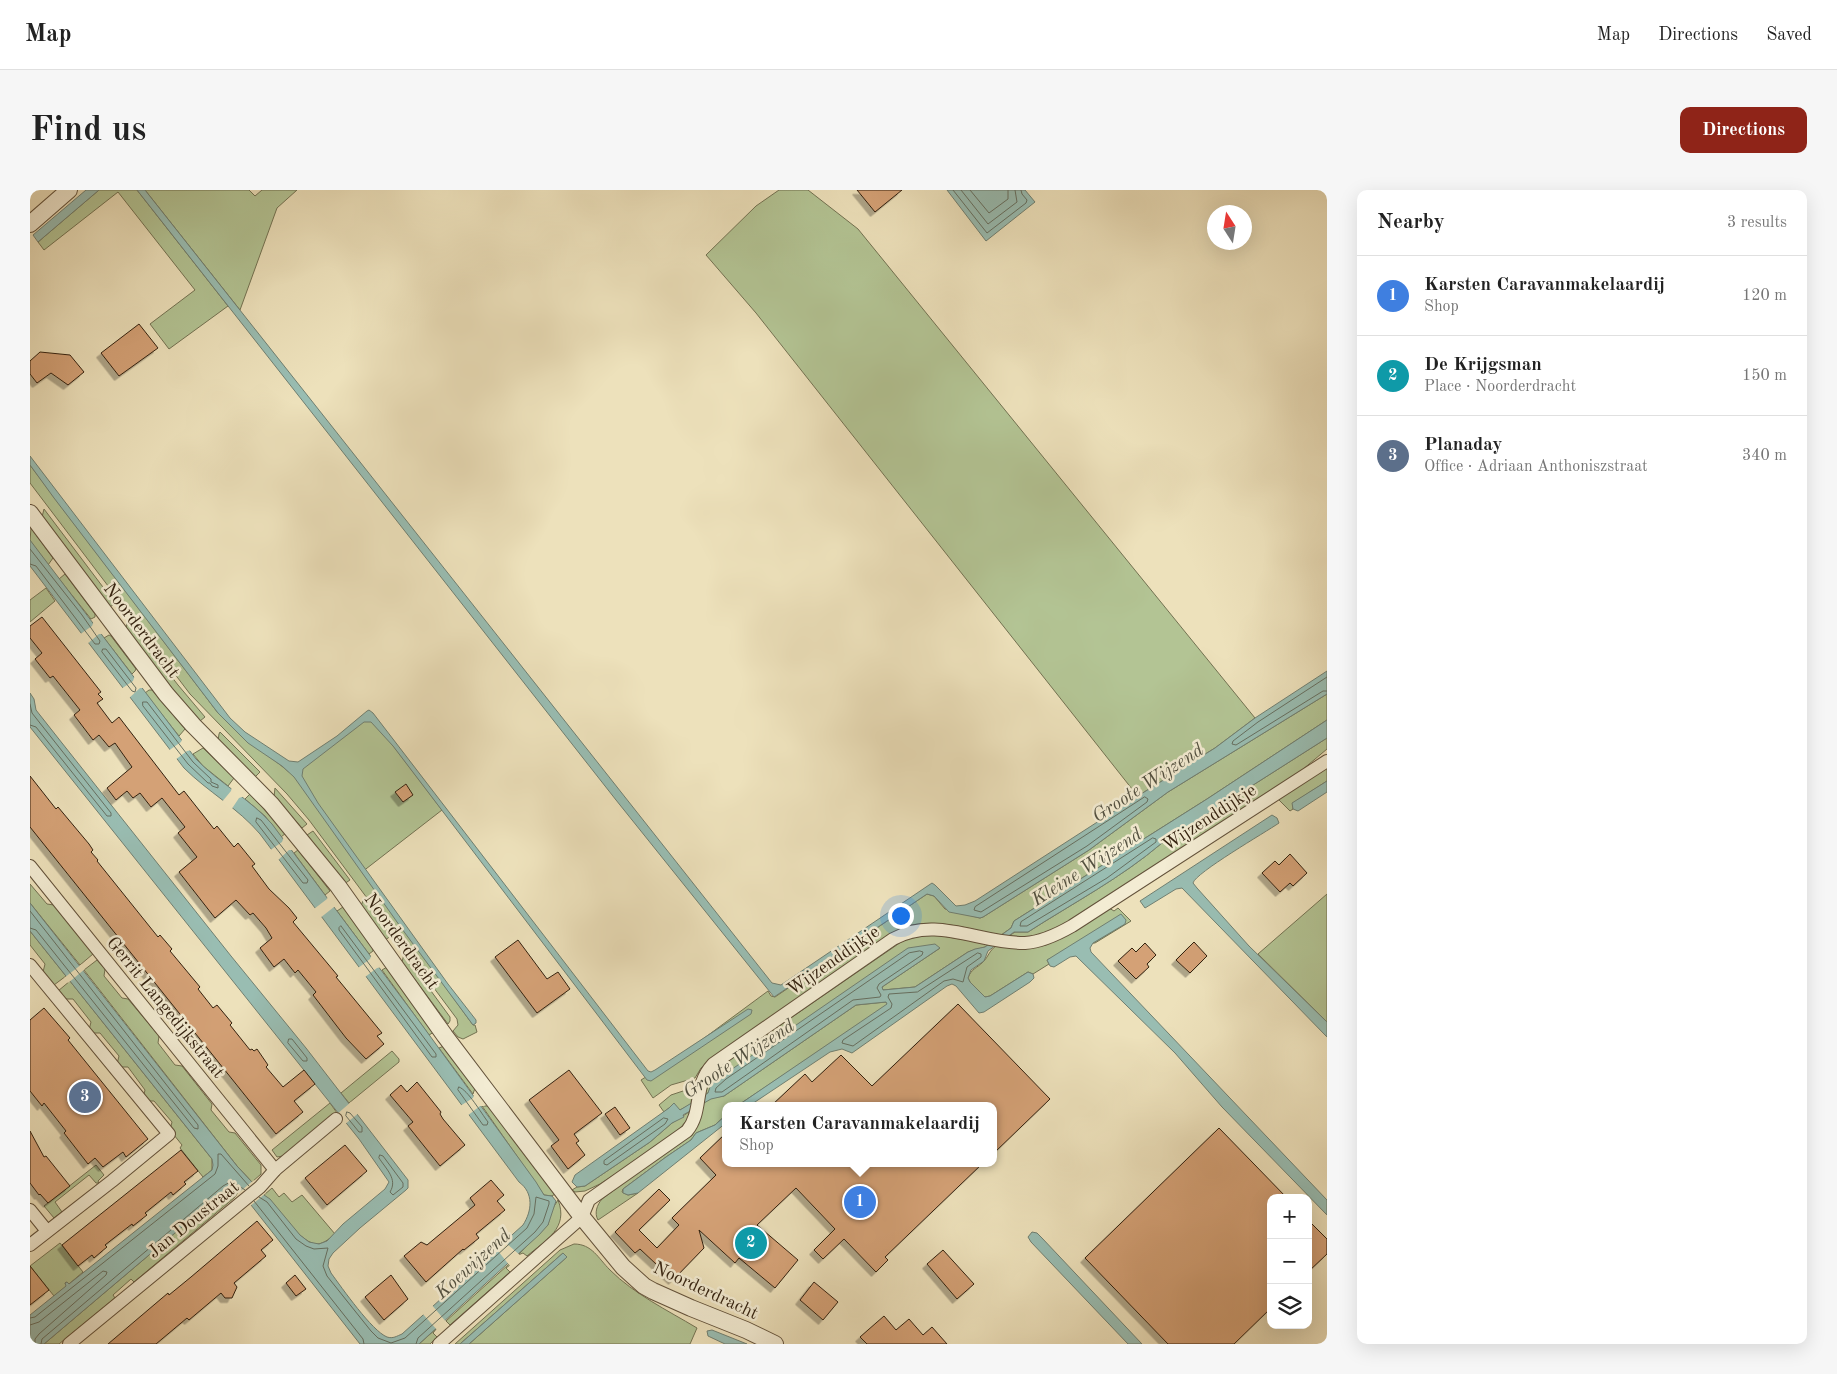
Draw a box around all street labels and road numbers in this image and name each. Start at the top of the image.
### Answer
street label: Noorderdracht [100,580,183,681]
street label: Wijzenddijkje [1159,781,1260,855]
street label: Noorderdracht [360,890,442,993]
street label: Wijzenddijkje [784,923,883,999]
street label: Gerrit Langedijkstraat [103,934,228,1082]
street label: Jan Doustraat [145,1178,243,1262]
street label: Noorderdracht [650,1259,761,1323]

